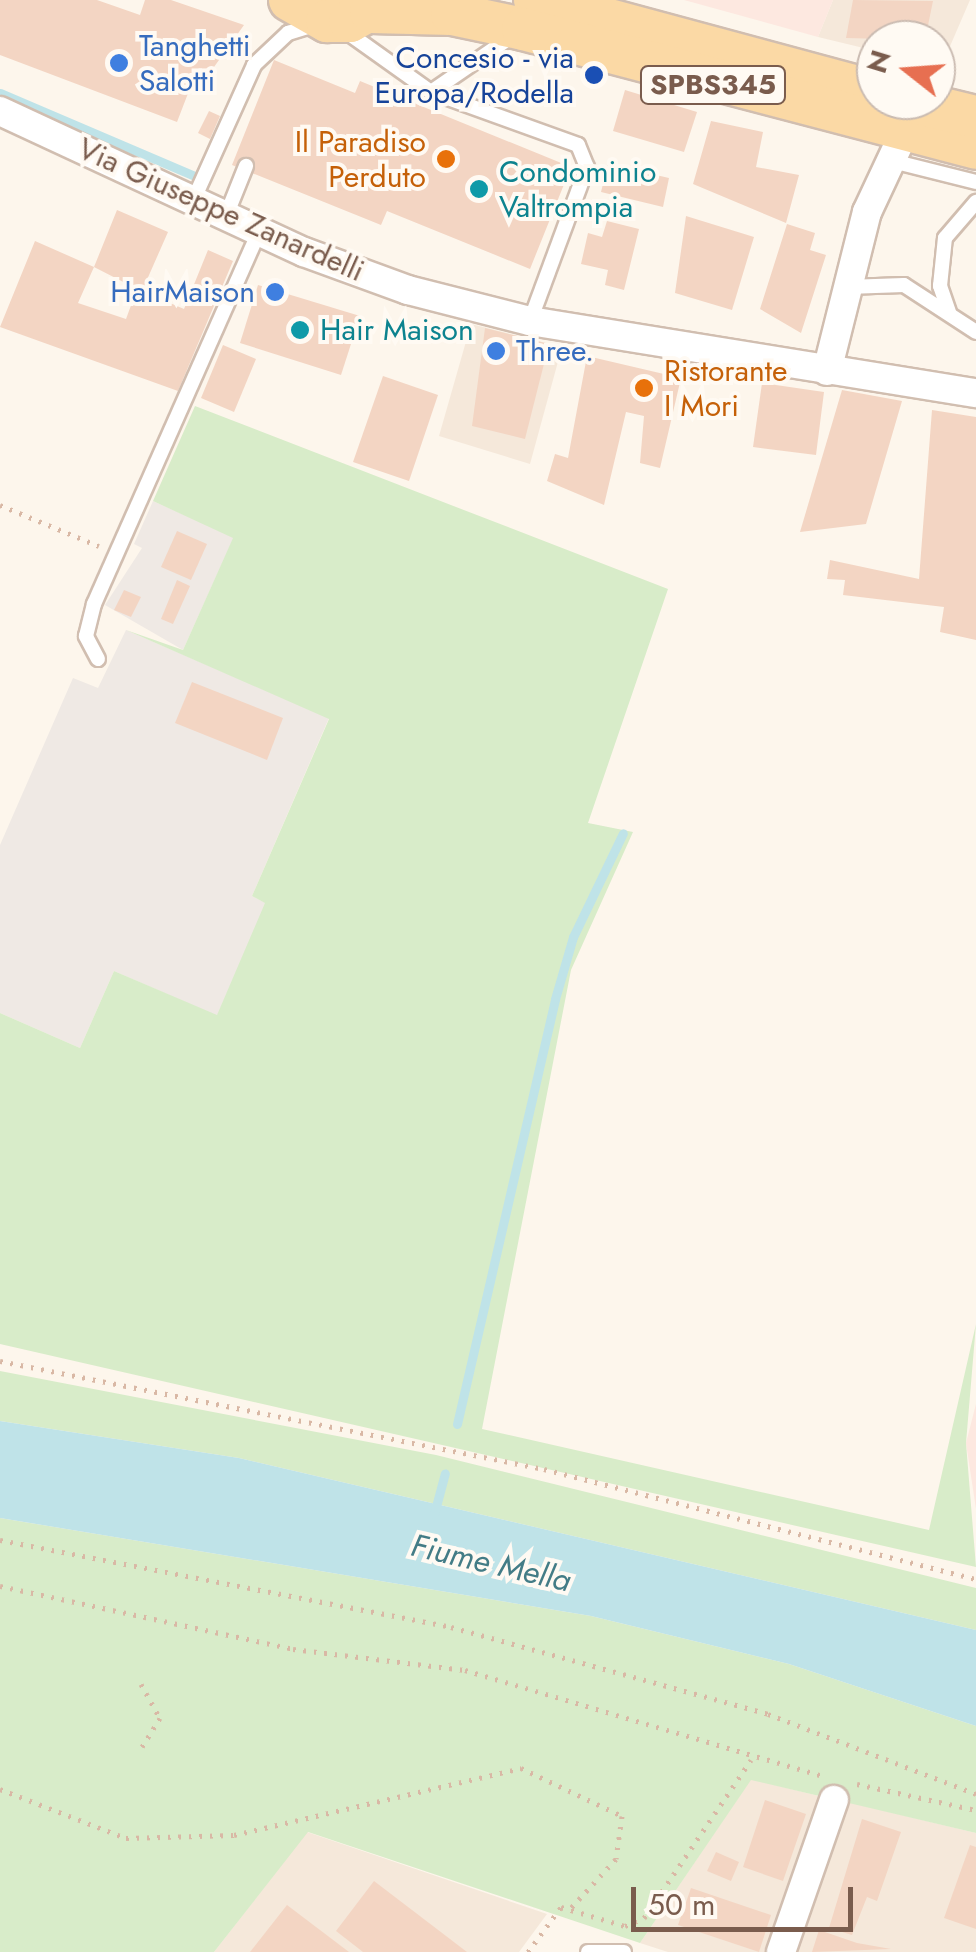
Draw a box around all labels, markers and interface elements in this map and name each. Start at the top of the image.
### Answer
north arrow [856,20,956,120]
place label: Tanghetti Salotti [139,28,251,98]
place label: Concesio - via Europa/Rodella [375,40,574,110]
text: N [856,45,902,78]
marker: Tanghetti Salotti [108,52,130,74]
road number: SPBS345 [638,62,788,108]
marker: Concesio - via Europa/Rodella [583,64,605,86]
place label: Il Paradiso Perduto [295,124,426,194]
street label: Via Giuseppe Zanardelli [72,131,370,289]
marker: Il Paradiso Perduto [435,148,457,170]
place label: Condominio Valtrompia [499,154,656,224]
marker: Condominio Valtrompia [468,178,490,200]
place label: HairMaison [110,274,255,310]
marker: HairMaison [264,281,286,303]
place label: Hair Maison [320,312,474,348]
marker: Hair Maison [289,319,311,341]
place label: Three. [516,333,594,369]
marker: Three. [485,340,507,362]
place label: Ristorante I Mori [664,353,787,424]
marker: Ristorante I Mori [633,377,655,399]
water label: Fiume Mella [407,1526,575,1600]
scale bar [636,1867,858,1929]
text: 50 m [648,1883,715,1926]

